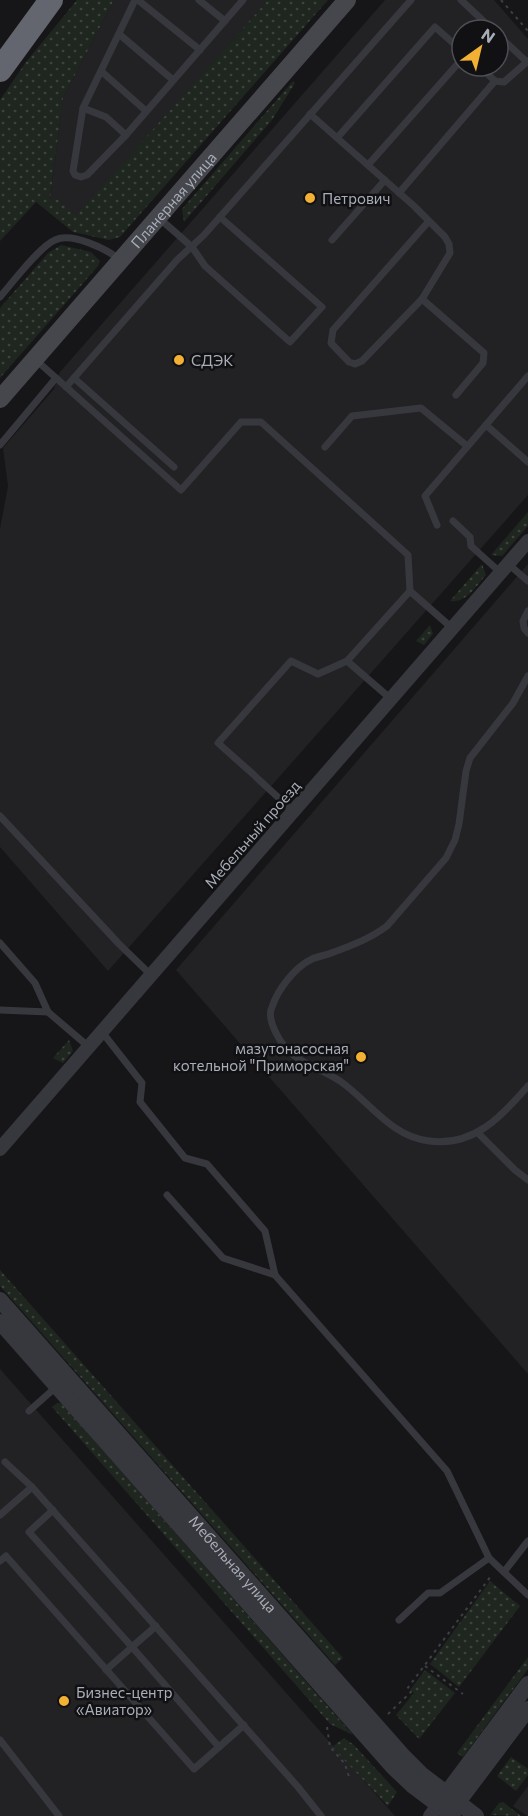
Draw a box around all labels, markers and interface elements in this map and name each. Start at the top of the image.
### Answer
north arrow [450,18,510,78]
text: N [478,24,499,46]
street label: Планерная улица [127,148,220,251]
place label: Петрович [322,189,390,207]
marker: Петрович [303,191,317,205]
place label: СДЭК [191,351,233,369]
marker: СДЭК [172,353,186,367]
street label: Мебельный проезд [200,776,304,892]
place label: мазутонасосная котельной "Приморская" [173,1039,349,1074]
marker: мазутонасосная котельной "Приморская" [354,1050,368,1064]
street label: Мебельная улица [185,1511,281,1616]
place label: Бизнес-центр «Авиатор» [76,1683,172,1718]
marker: Бизнес-центр «Авиатор» [57,1694,71,1708]

